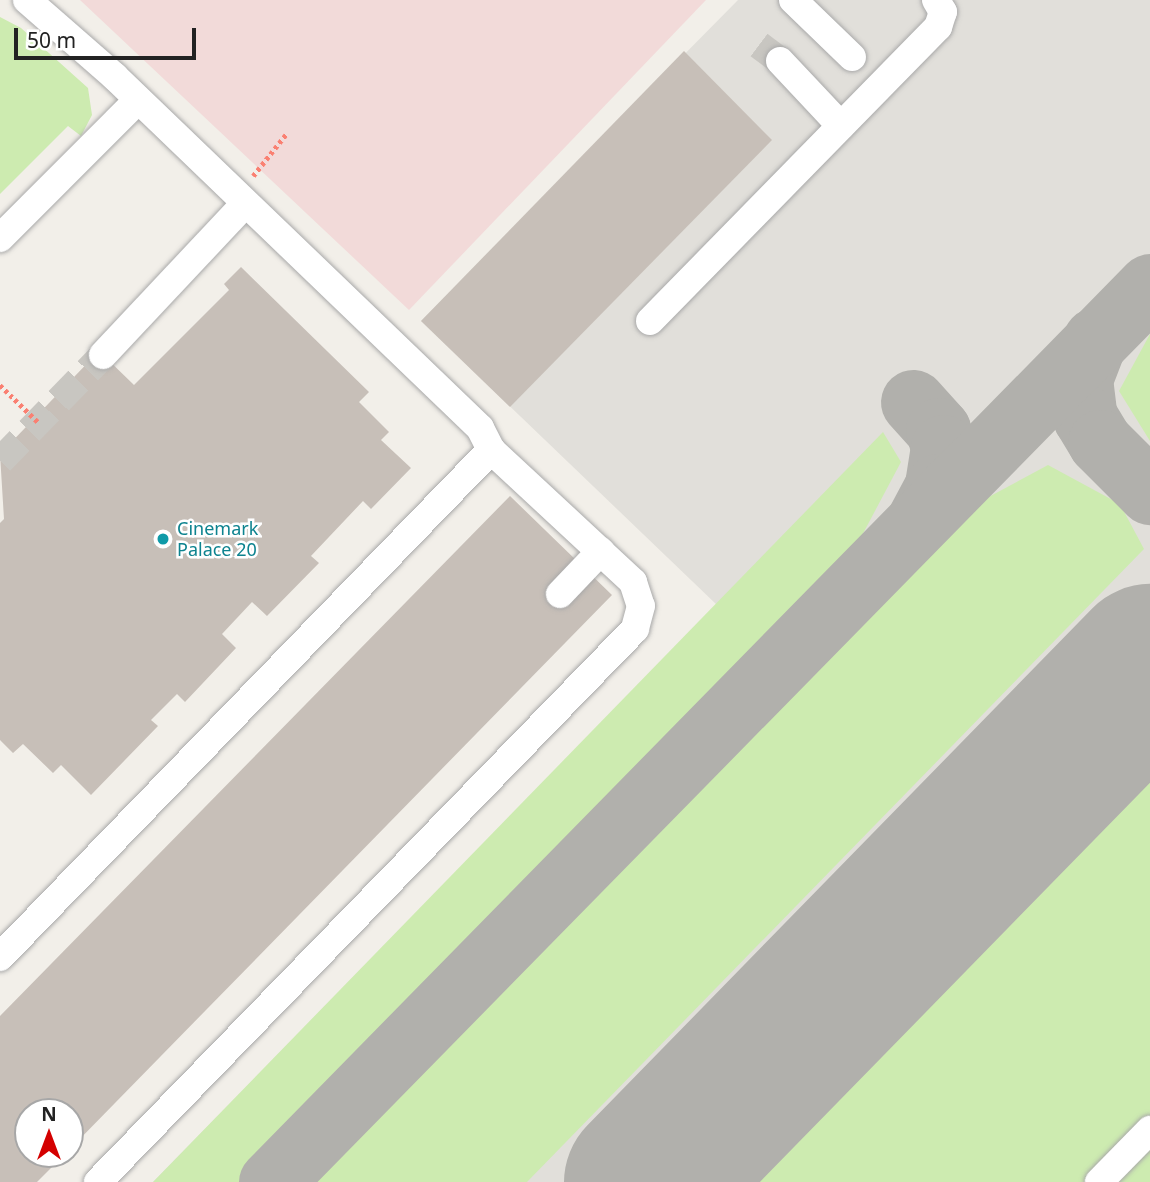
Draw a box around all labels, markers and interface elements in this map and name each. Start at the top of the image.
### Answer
scale bar [18,14,200,58]
text: 50 m [27,26,76,54]
place label: Cinemark Palace 20 [177,518,258,560]
marker: Cinemark Palace 20 [155,531,171,547]
north arrow [14,1098,84,1168]
text: N [41,1101,57,1127]

